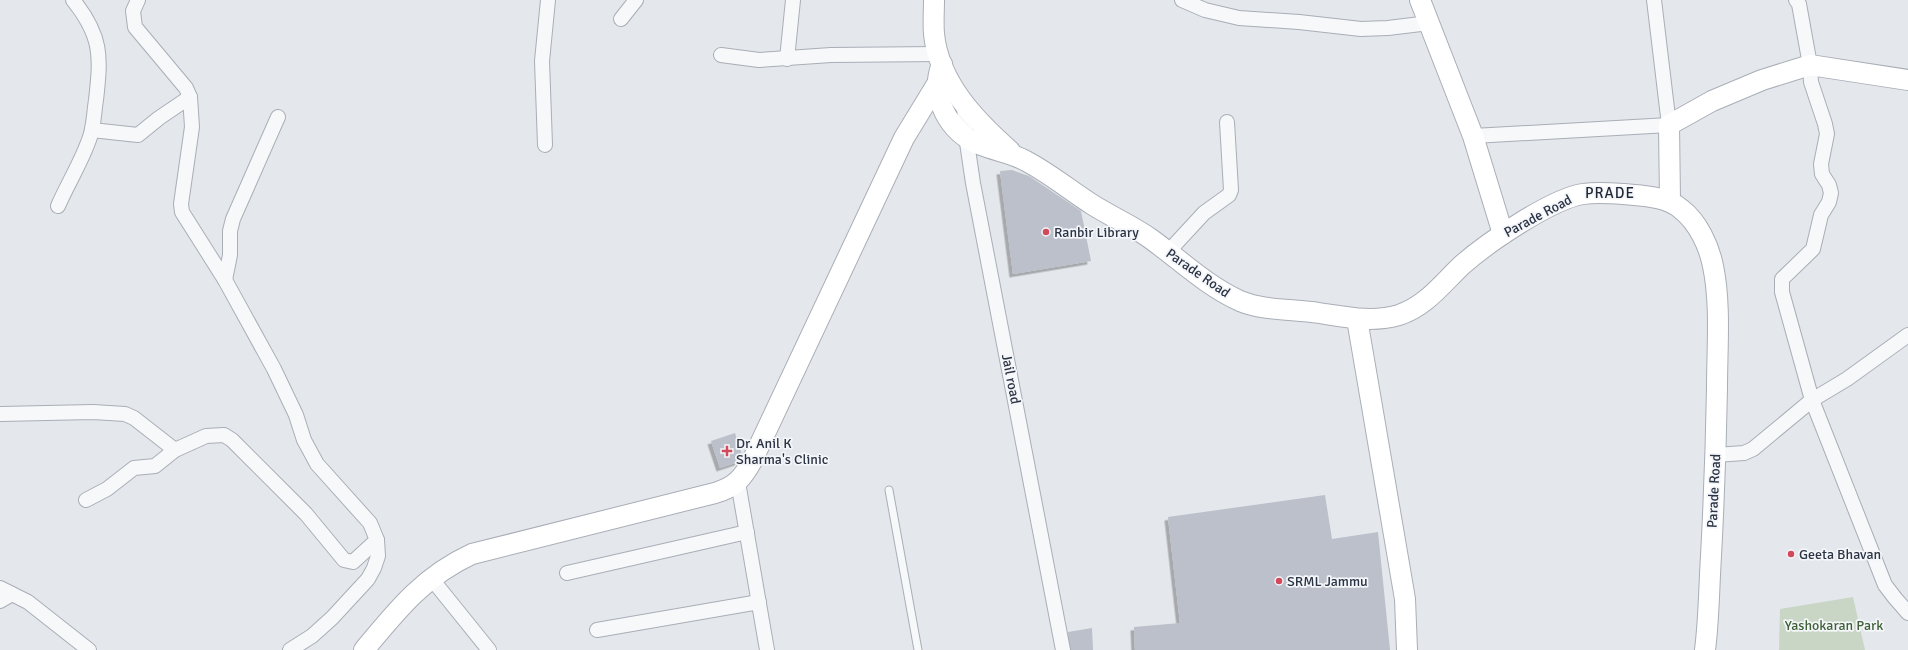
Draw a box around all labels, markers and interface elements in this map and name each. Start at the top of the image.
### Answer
district label: PRADE [1585,184,1635,202]
street label: Parade Road [1501,191,1575,241]
place label: Ranbir Library [1054,224,1139,241]
marker: Ranbir Library [1041,227,1051,237]
street label: Parade Road [1163,245,1233,301]
street label: Jail road [998,353,1024,405]
place label: Dr. Anil K Sharma's Clinic [736,435,829,468]
marker: Dr. Anil K Sharma's Clinic [721,445,733,457]
street label: Parade Road [1704,453,1724,529]
place label: Geeta Bhavan [1799,546,1881,563]
marker: Geeta Bhavan [1786,549,1796,559]
place label: SRML Jammu [1287,573,1368,590]
marker: SRML Jammu [1274,576,1284,586]
park label: Yashokaran Park [1785,617,1883,634]

